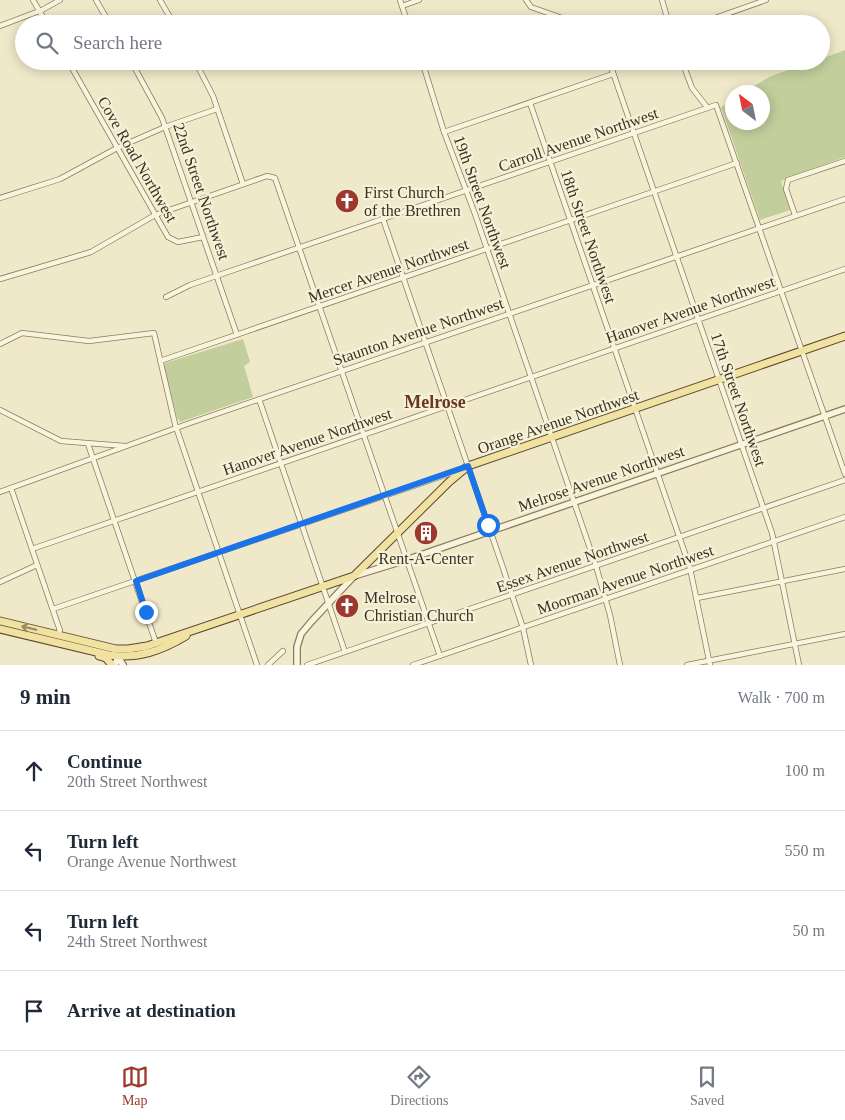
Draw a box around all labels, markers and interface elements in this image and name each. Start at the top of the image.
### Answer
search box [15,15,830,70]
icon: search [33,29,61,57]
text: Search here [73,32,162,53]
north arrow [725,85,770,130]
street label: Cove Road Northwest [95,93,181,226]
street label: Carroll Avenue Northwest [496,104,661,175]
street label: 22nd Street Northwest [170,120,233,263]
street label: 19th Street Northwest [451,133,515,272]
street label: 18th Street Northwest [558,167,620,306]
place label: First Church of the Brethren [364,184,461,219]
church icon: First Church of the Brethren [334,188,360,214]
street label: Mercer Avenue Northwest [306,235,471,306]
street label: Hanover Avenue Northwest [604,272,777,346]
street label: Staunton Avenue Northwest [331,294,506,369]
street label: 17th Street Northwest [708,330,770,469]
street label: Orange Avenue Northwest [475,386,642,458]
district label: Melrose [404,392,466,412]
street label: Hanover Avenue Northwest [221,404,394,478]
street label: Melrose Avenue Northwest [516,442,687,515]
route start [477,514,500,537]
building icon: Rent-A-Center [413,520,439,546]
street label: Essex Avenue Northwest [494,527,651,596]
street label: Moorman Avenue Northwest [535,541,716,618]
place label: Rent-A-Center [378,550,474,567]
place label: Melrose Christian Church [364,589,474,624]
church icon: Melrose Christian Church [334,593,360,619]
route end [135,601,158,624]
one-way arrow [21,623,37,632]
text: 9 min [20,685,71,709]
text: Walk · 700 m [738,689,825,706]
text: Continue [67,751,142,772]
icon: ahead [20,757,48,785]
text: 100 m [785,762,825,779]
text: 20th Street Northwest [67,773,207,790]
text: Turn left [67,831,139,852]
icon: left [20,837,48,865]
text: 550 m [785,842,825,859]
text: Orange Avenue Northwest [67,853,236,870]
text: Turn left [67,911,139,932]
icon: left [20,917,48,945]
text: 50 m [793,922,825,939]
text: 24th Street Northwest [67,933,207,950]
icon: arrive [20,997,48,1025]
text: Arrive at destination [67,1000,236,1021]
tab: Map [121,1063,149,1109]
tab: Directions [390,1063,449,1109]
tab: Saved [690,1063,724,1109]

